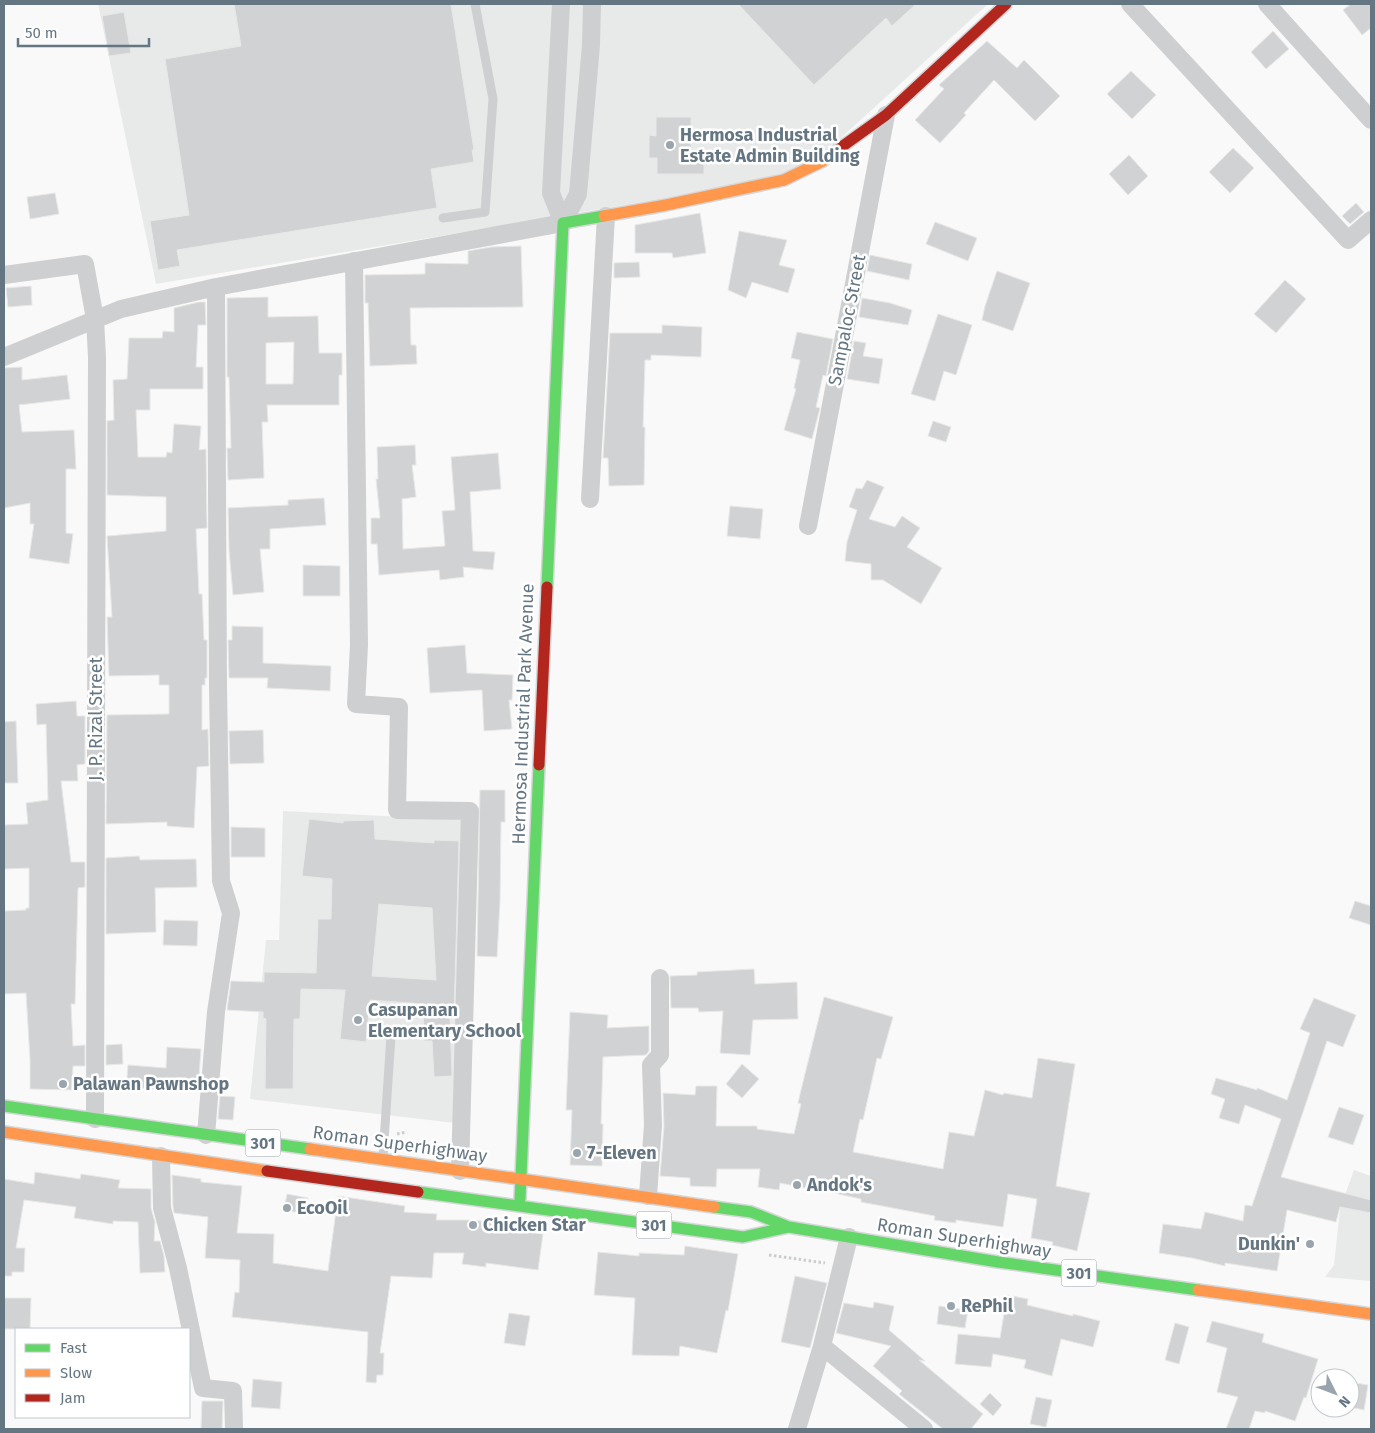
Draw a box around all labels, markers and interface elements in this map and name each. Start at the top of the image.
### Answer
scale bar [18,15,149,47]
text: 50 m [25,24,58,42]
place label: Hermosa Industrial Estate Admin Building [680,124,860,167]
marker: Hermosa Industrial Estate Admin Building [664,139,676,151]
street label: Sampaloc Street [824,252,871,387]
street label: Hermosa Industrial Park Avenue [507,583,539,845]
street label: J. P. Rizal Street [85,656,107,781]
place label: Casupanan Elementary School [368,999,522,1042]
marker: Casupanan Elementary School [352,1014,364,1026]
place label: Palawan Pawnshop [73,1073,229,1095]
marker: Palawan Pawnshop [57,1078,69,1090]
street label: Roman Superhighway [311,1121,489,1167]
road number: 301 [246,1130,280,1156]
place label: 7-Eleven [587,1142,657,1164]
marker: 7-Eleven [571,1147,583,1159]
place label: Andok's [806,1174,872,1196]
marker: Andok's [791,1179,803,1191]
place label: EcoOil [297,1197,348,1219]
marker: EcoOil [281,1202,293,1214]
road number: 301 [636,1212,672,1238]
street label: Roman Superhighway [875,1213,1053,1263]
place label: Chicken Star [483,1214,586,1236]
marker: Chicken Star [467,1219,479,1231]
place label: Dunkin' [1238,1233,1300,1255]
marker: Dunkin' [1304,1238,1316,1250]
road number: 301 [1062,1260,1096,1286]
place label: RePhil [961,1295,1014,1317]
marker: RePhil [945,1300,957,1312]
legend [15,1328,190,1418]
text: Fast [60,1339,87,1357]
text: Slow [60,1364,92,1382]
north arrow [1310,1368,1360,1418]
text: Jam [60,1389,86,1407]
text: N [1335,1392,1354,1411]

